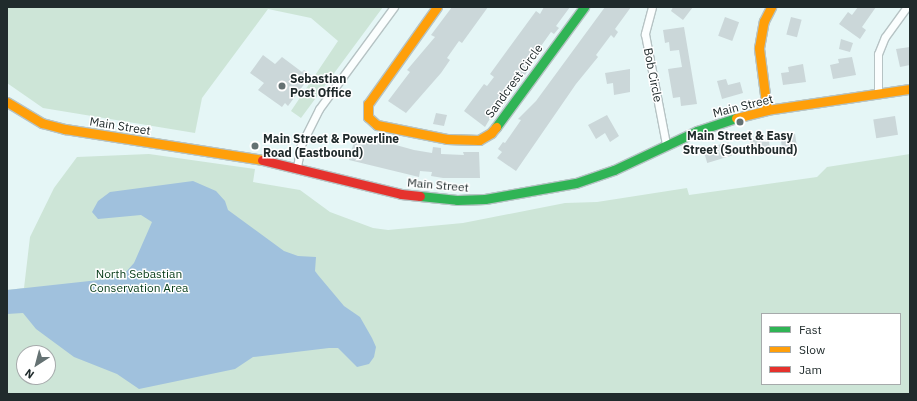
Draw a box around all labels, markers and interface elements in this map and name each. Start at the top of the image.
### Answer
street label: Sandcrest Circle [482,41,546,121]
street label: Bob Circle [641,47,665,103]
place label: Sebastian Post Office [290,72,351,100]
marker: Sebastian Post Office [277,81,287,91]
street label: Main Street [711,92,775,120]
street label: Main Street [88,114,152,138]
marker: Main Street & Easy Street (Southbound) [735,117,745,127]
place label: Main Street & Easy Street (Southbound) [683,129,797,157]
place label: Main Street & Powerline Road (Eastbound) [263,132,399,160]
marker: Main Street & Powerline Road (Eastbound) [250,141,260,151]
street label: Main Street [407,175,469,195]
park label: North Sebastian Conservation Area [90,267,188,295]
legend [761,313,901,385]
text: Fast [799,322,822,337]
text: Slow [799,342,825,357]
north arrow [16,345,56,385]
text: Jam [799,362,822,377]
text: N [22,366,37,382]

